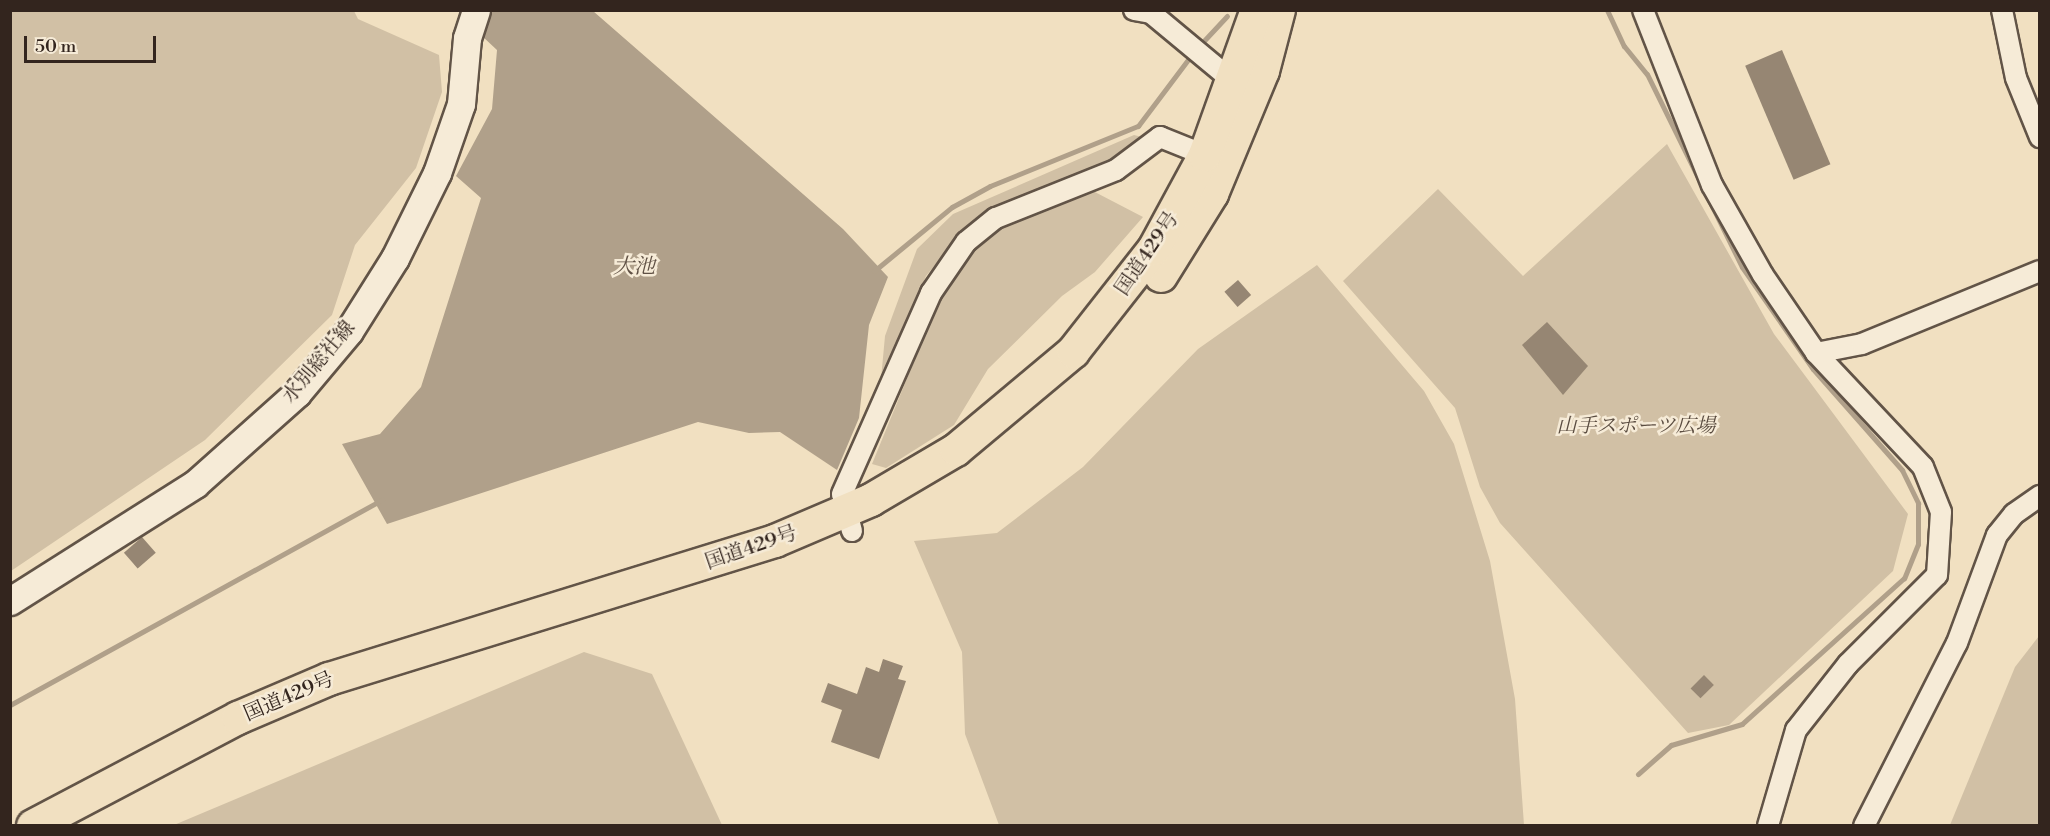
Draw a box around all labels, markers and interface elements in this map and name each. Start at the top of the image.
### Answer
scale bar [27,24,159,62]
text: 50 m [35,35,76,58]
street label: 国道429号 [1110,208,1184,300]
water label: 大池 [613,254,655,280]
street label: 水別総社線 [278,316,360,408]
park label: 山手スポーツ広場 [1556,414,1716,438]
street label: 国道429号 [702,521,800,575]
street label: 国道429号 [240,667,338,727]

